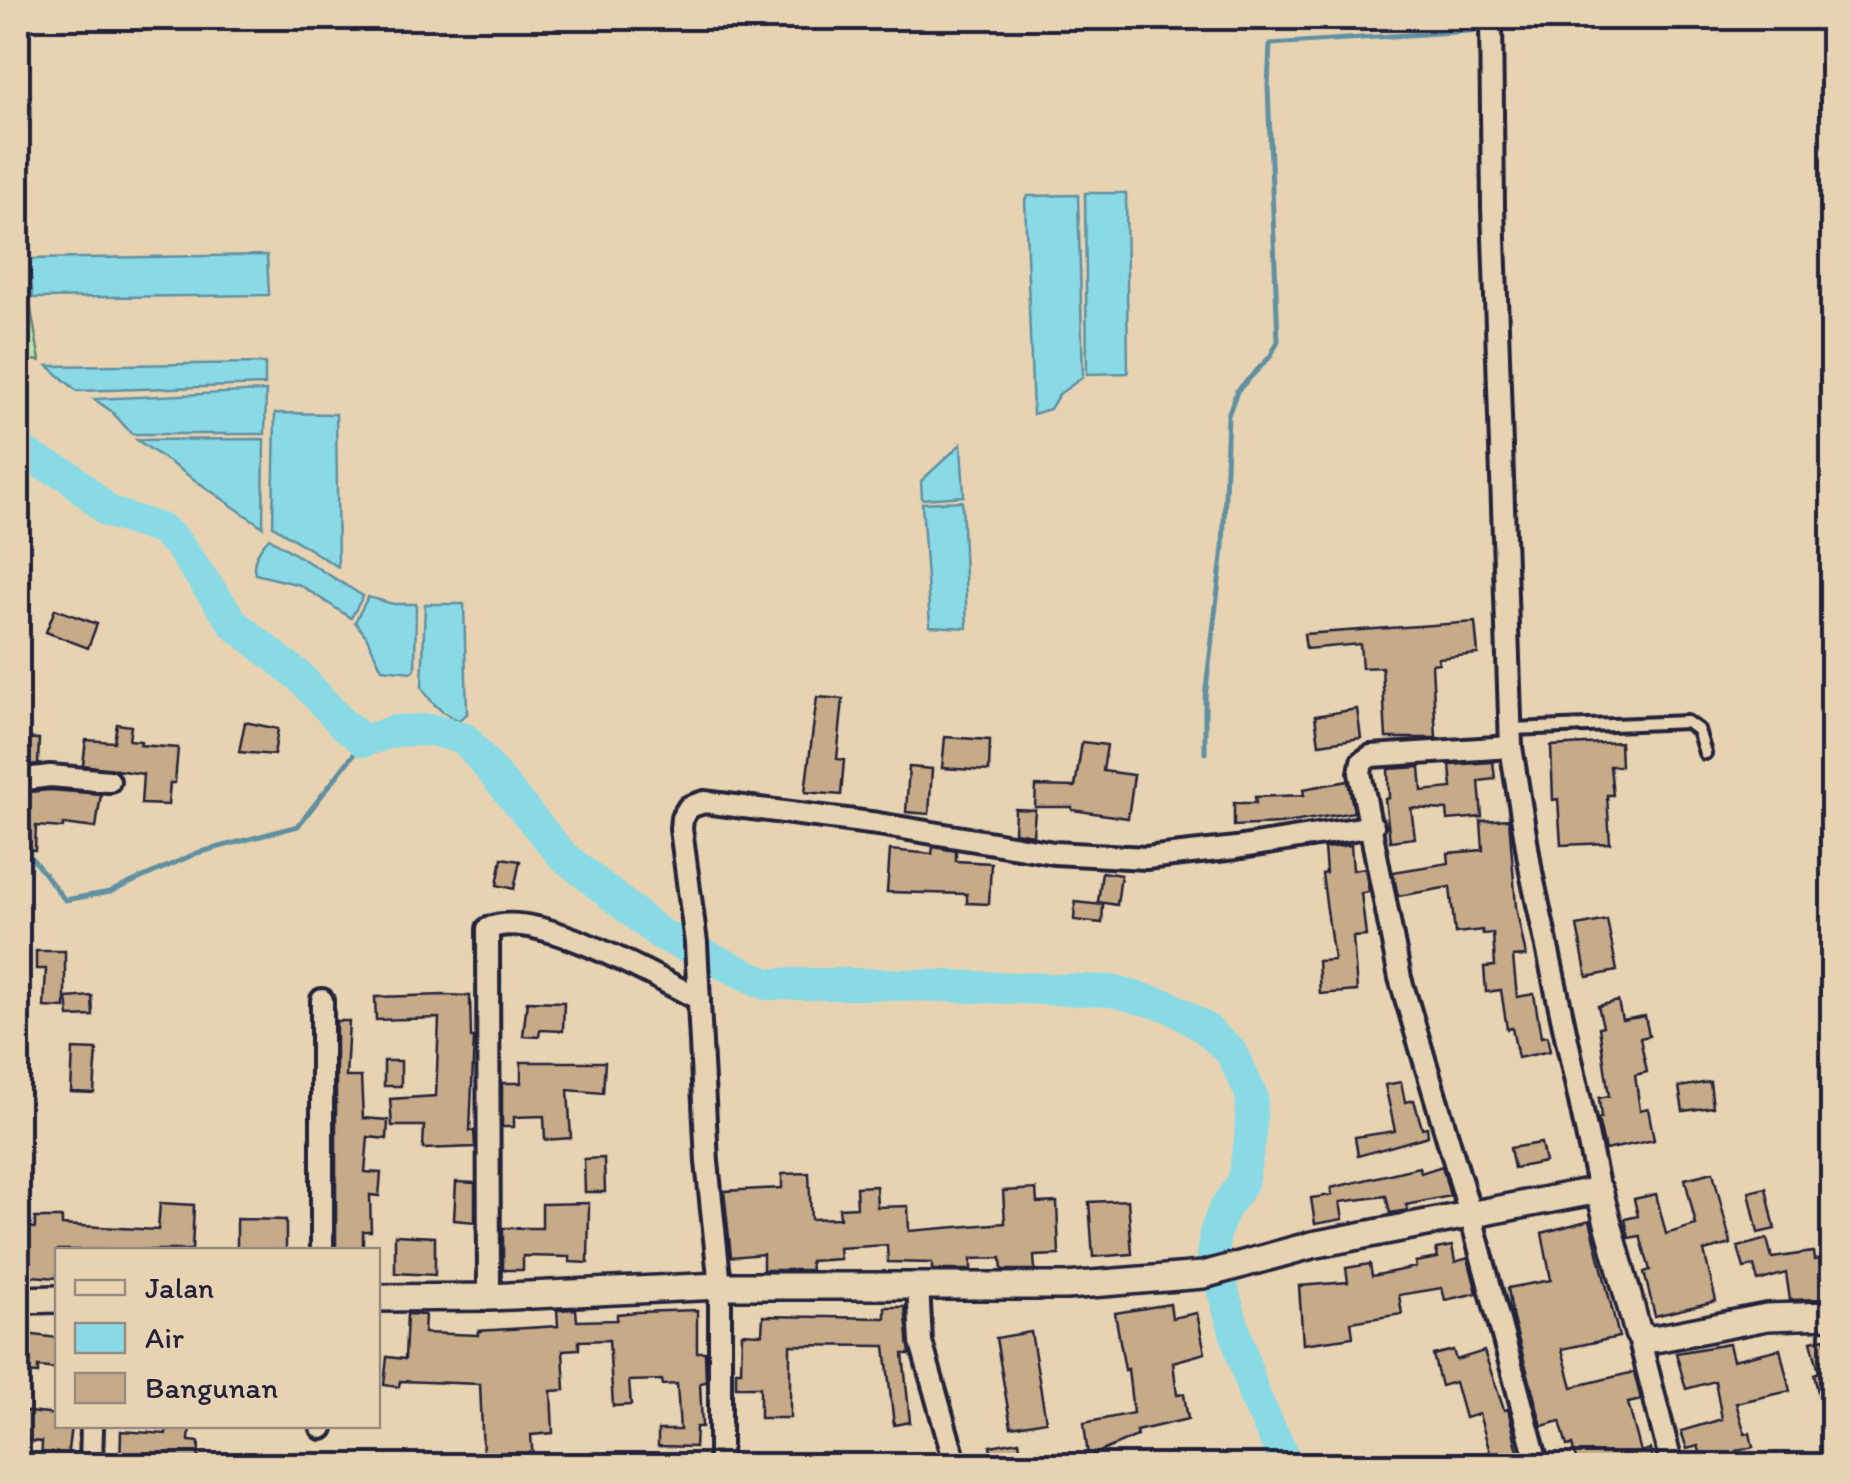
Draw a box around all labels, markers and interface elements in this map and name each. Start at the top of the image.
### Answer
legend [55,1248,380,1428]
text: Jalan [145,1269,214,1306]
text: Air [145,1319,184,1356]
text: Bangunan [145,1369,278,1406]

